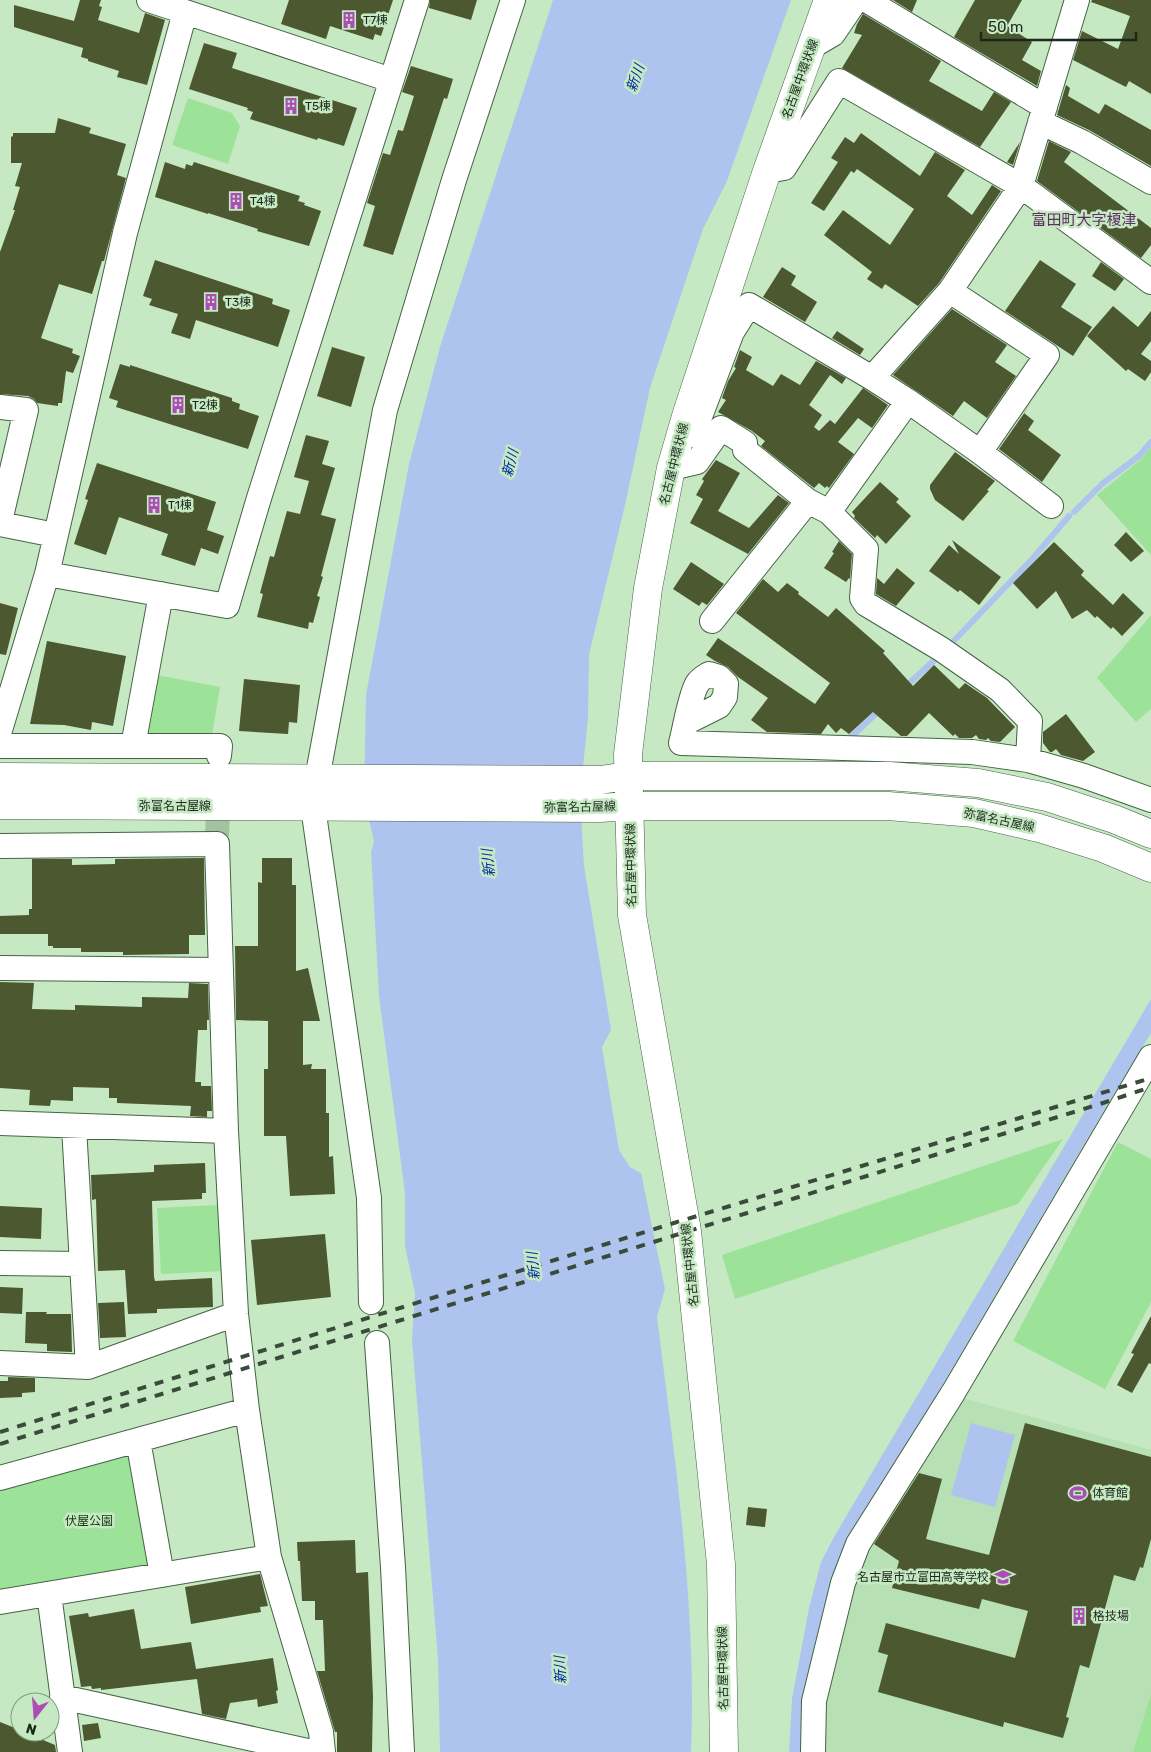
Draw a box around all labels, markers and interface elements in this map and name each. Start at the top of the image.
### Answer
building icon: T7棟 [339,10,359,30]
scale bar [981,10,1136,42]
place label: T7棟 [363,13,388,27]
text: 50 m [988,18,1023,36]
street label: 名古屋中環状線 [779,37,821,121]
water label: 新川 [623,60,649,94]
building icon: T5棟 [281,96,301,116]
place label: T5棟 [305,99,331,113]
building icon: T4棟 [226,191,246,211]
place label: T4棟 [250,194,276,208]
district label: 富田町大字榎津 [1031,211,1137,229]
building icon: T3棟 [201,292,221,312]
place label: T3棟 [225,295,251,309]
building icon: T2棟 [168,395,188,415]
place label: T2棟 [192,398,218,412]
street label: 名古屋中環状線 [657,422,691,506]
water label: 新川 [499,445,523,479]
building icon: T1棟 [144,495,164,515]
place label: T1棟 [168,498,192,512]
street label: 弥富名古屋線 [139,799,211,813]
street label: 弥富名古屋線 [544,799,616,815]
street label: 弥富名古屋線 [962,806,1036,834]
street label: 名古屋中環状線 [623,823,639,907]
water label: 新川 [478,846,498,878]
street label: 名古屋中環状線 [679,1222,701,1308]
water label: 新川 [523,1249,543,1281]
sports icon: 体育館 [1068,1483,1088,1503]
place label: 体育館 [1092,1486,1128,1500]
park label: 伏屋公園 [65,1514,113,1528]
school or university icon: 名古屋市立富田高等学校 [993,1567,1013,1587]
place label: 名古屋市立富田高等学校 [857,1570,989,1584]
building icon: 格技場 [1069,1606,1089,1626]
place label: 格技場 [1093,1609,1129,1623]
street label: 名古屋中環状線 [715,1626,731,1710]
water label: 新川 [551,1654,570,1684]
north arrow [10,1692,60,1742]
text: N [24,1719,39,1739]

